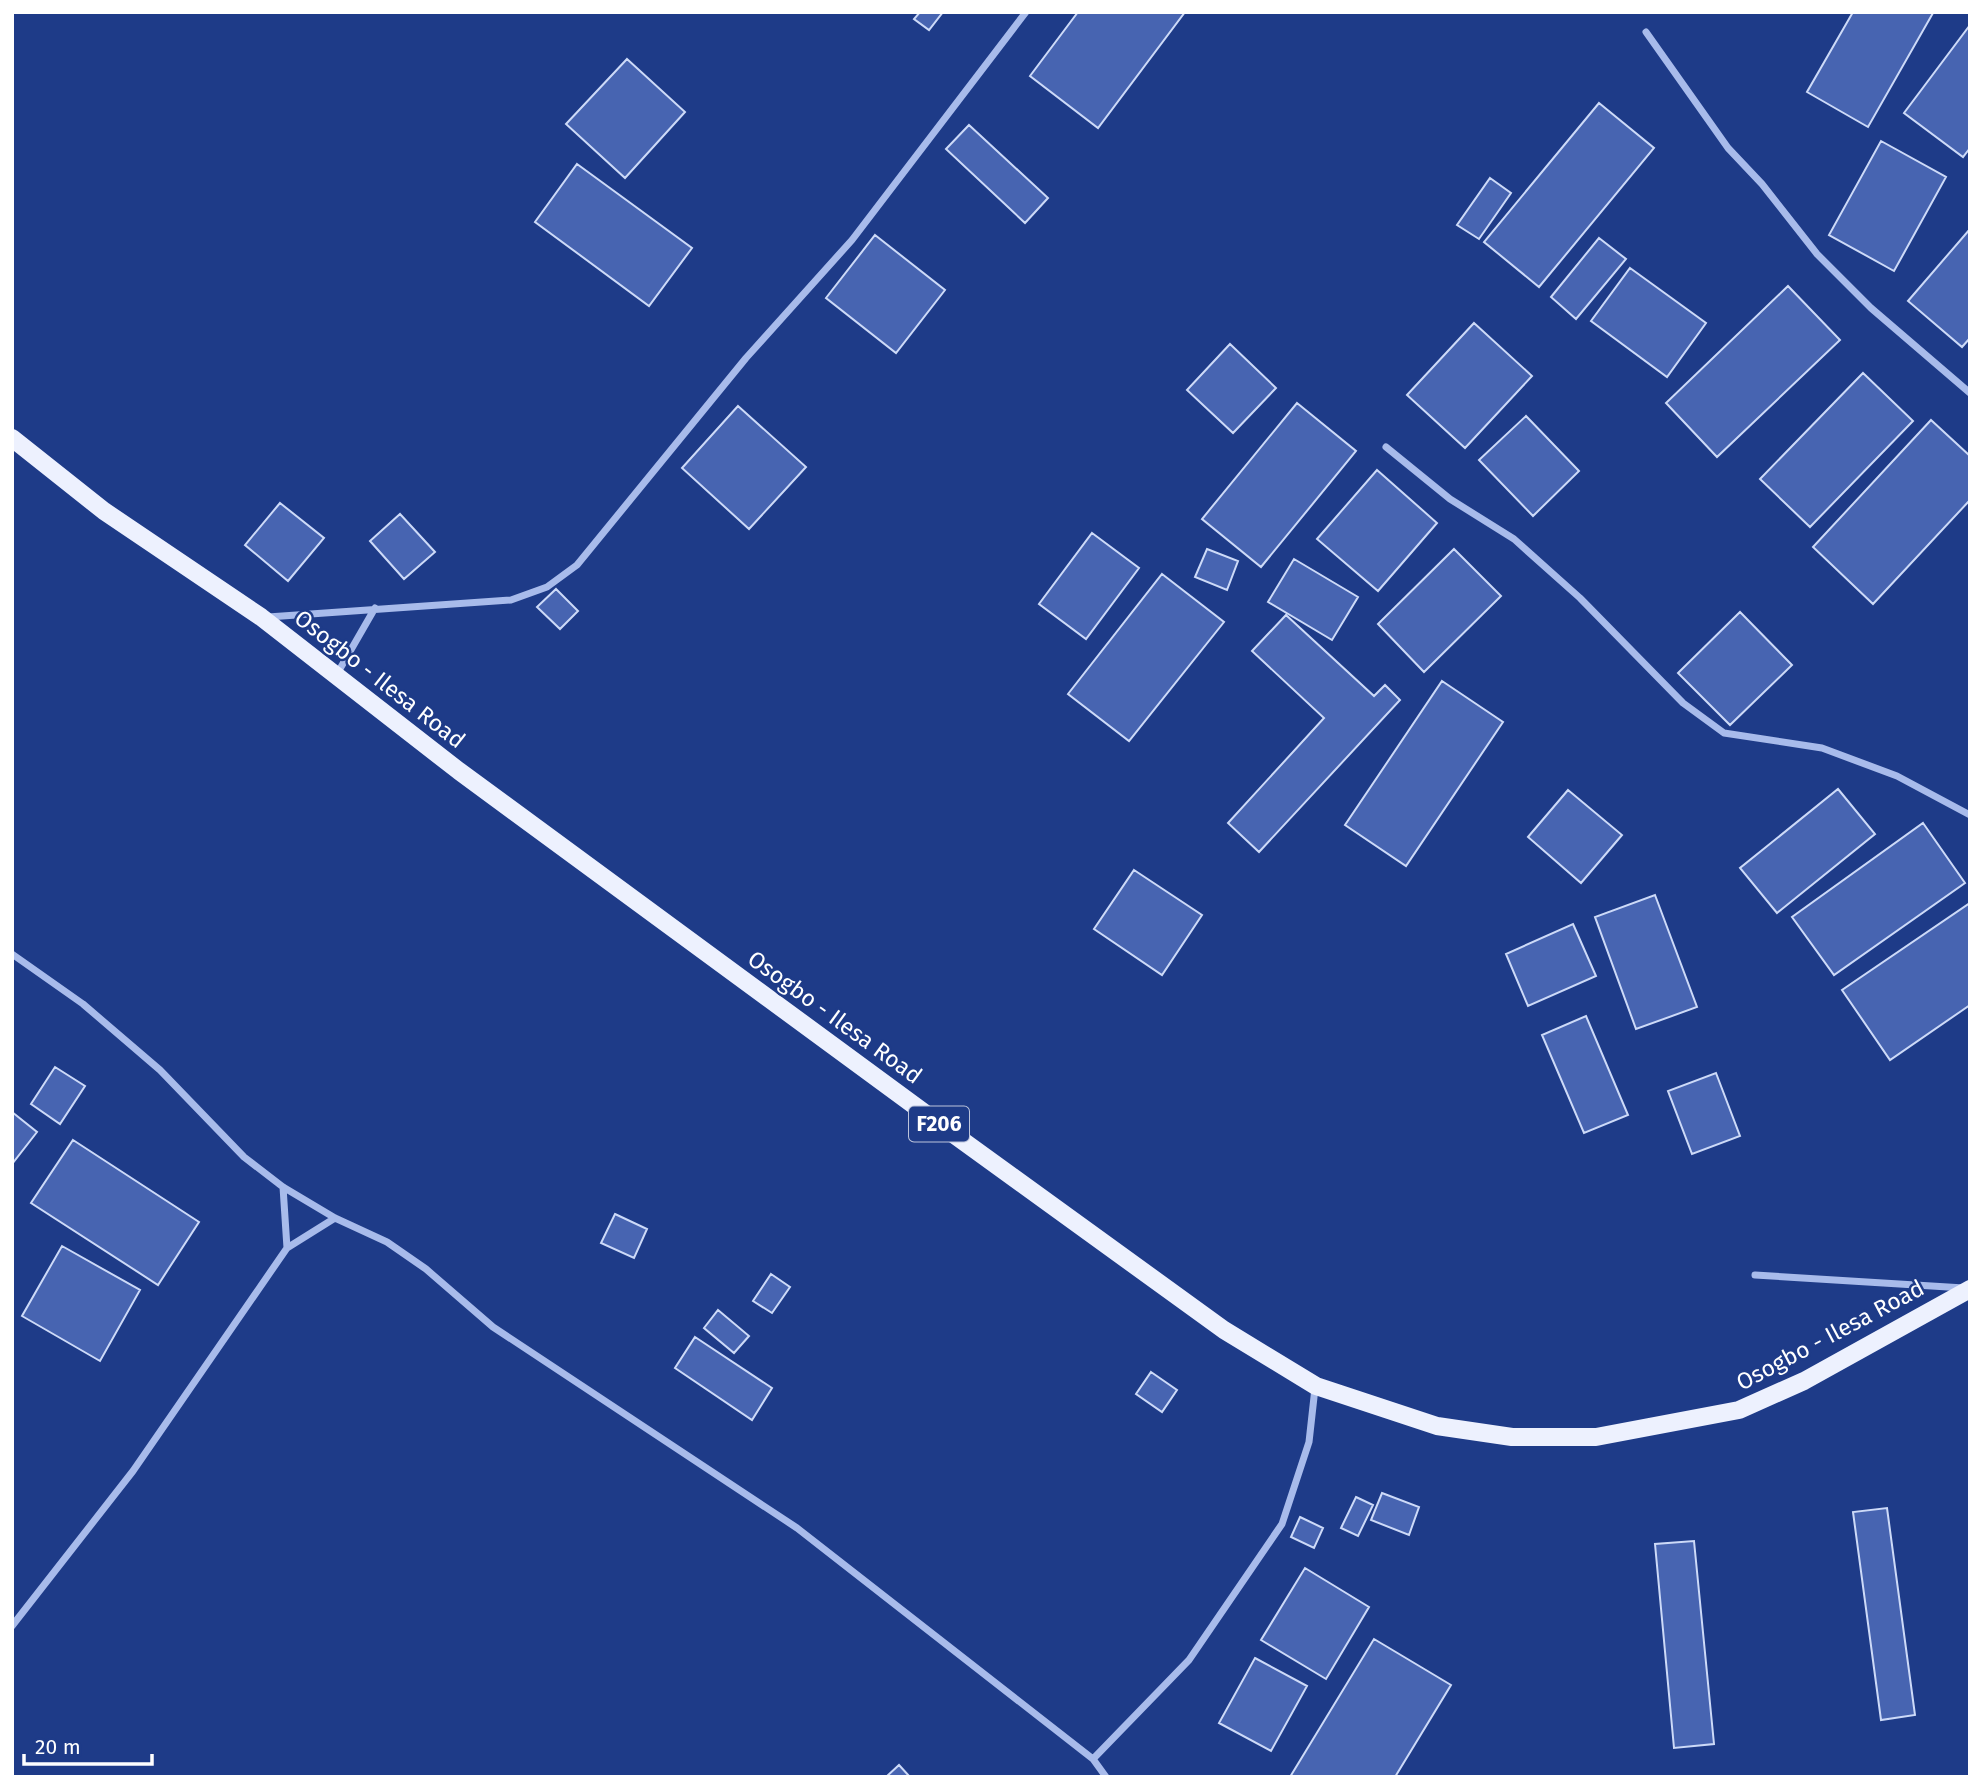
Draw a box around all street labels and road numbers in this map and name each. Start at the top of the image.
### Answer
street label: Osogbo - Ilesa Road [289,604,471,754]
street label: Osogbo - Ilesa Road [742,944,928,1090]
road number: F206 [909,1106,969,1142]
street label: Osogbo - Ilesa Road [1731,1274,1929,1396]

